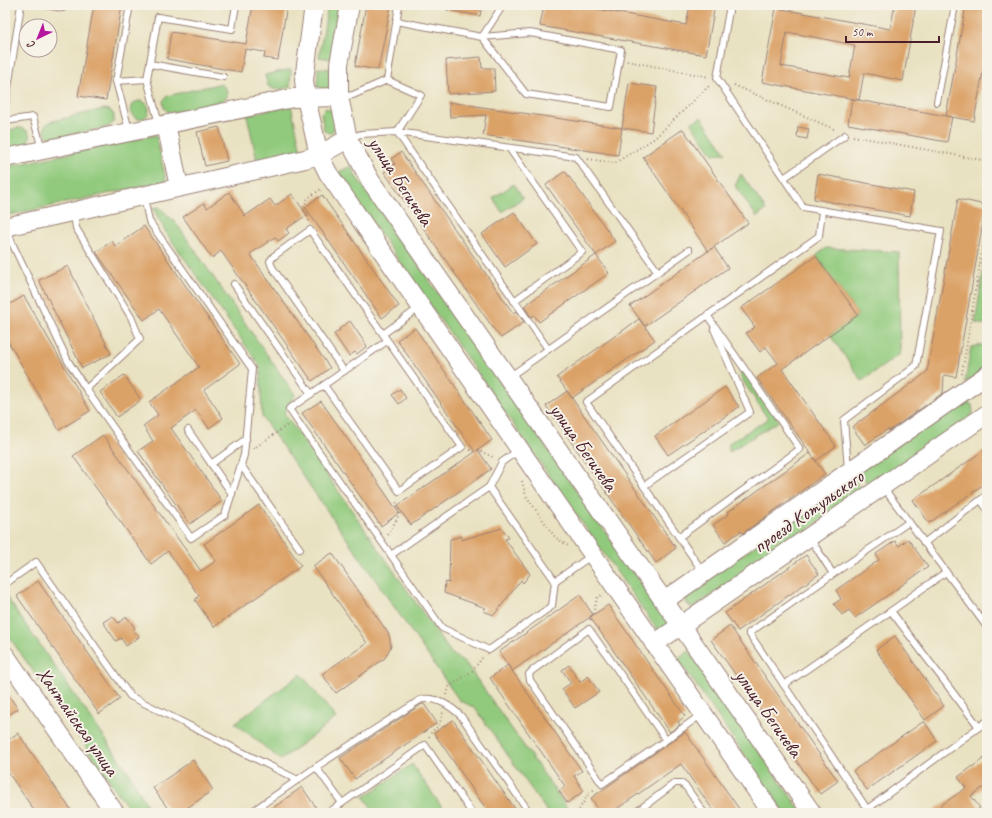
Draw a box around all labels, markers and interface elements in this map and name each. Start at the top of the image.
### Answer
north arrow [18,18,58,58]
scale bar [846,18,939,44]
text: 50 m [852,24,874,40]
text: С [23,37,38,52]
street label: улица Бегичева [362,131,439,232]
street label: улица Бегичева [544,398,624,497]
street label: проезд Котульского [748,464,869,559]
street label: Хантайская улица [31,662,125,782]
street label: улица Бегичева [729,664,809,763]

